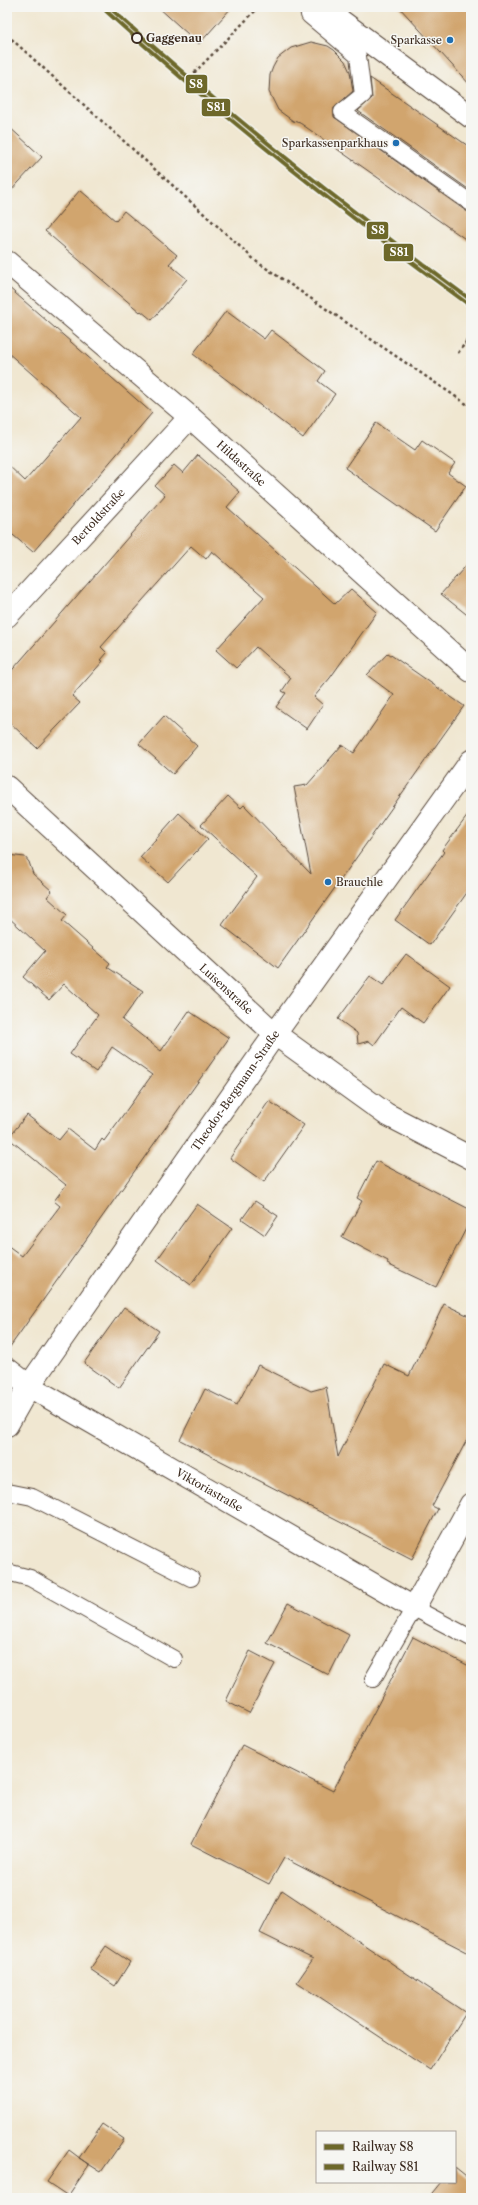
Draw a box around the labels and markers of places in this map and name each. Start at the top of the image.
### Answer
place label: Gaggenau [146,31,203,45]
marker: Gaggenau [131,32,143,44]
place label: Sparkasse [391,33,442,47]
marker: Sparkasse [445,35,455,45]
place label: Sparkassenparkhaus [282,136,388,150]
marker: Sparkassenparkhaus [391,138,401,148]
place label: Brauchle [336,875,383,889]
marker: Brauchle [323,877,333,887]

